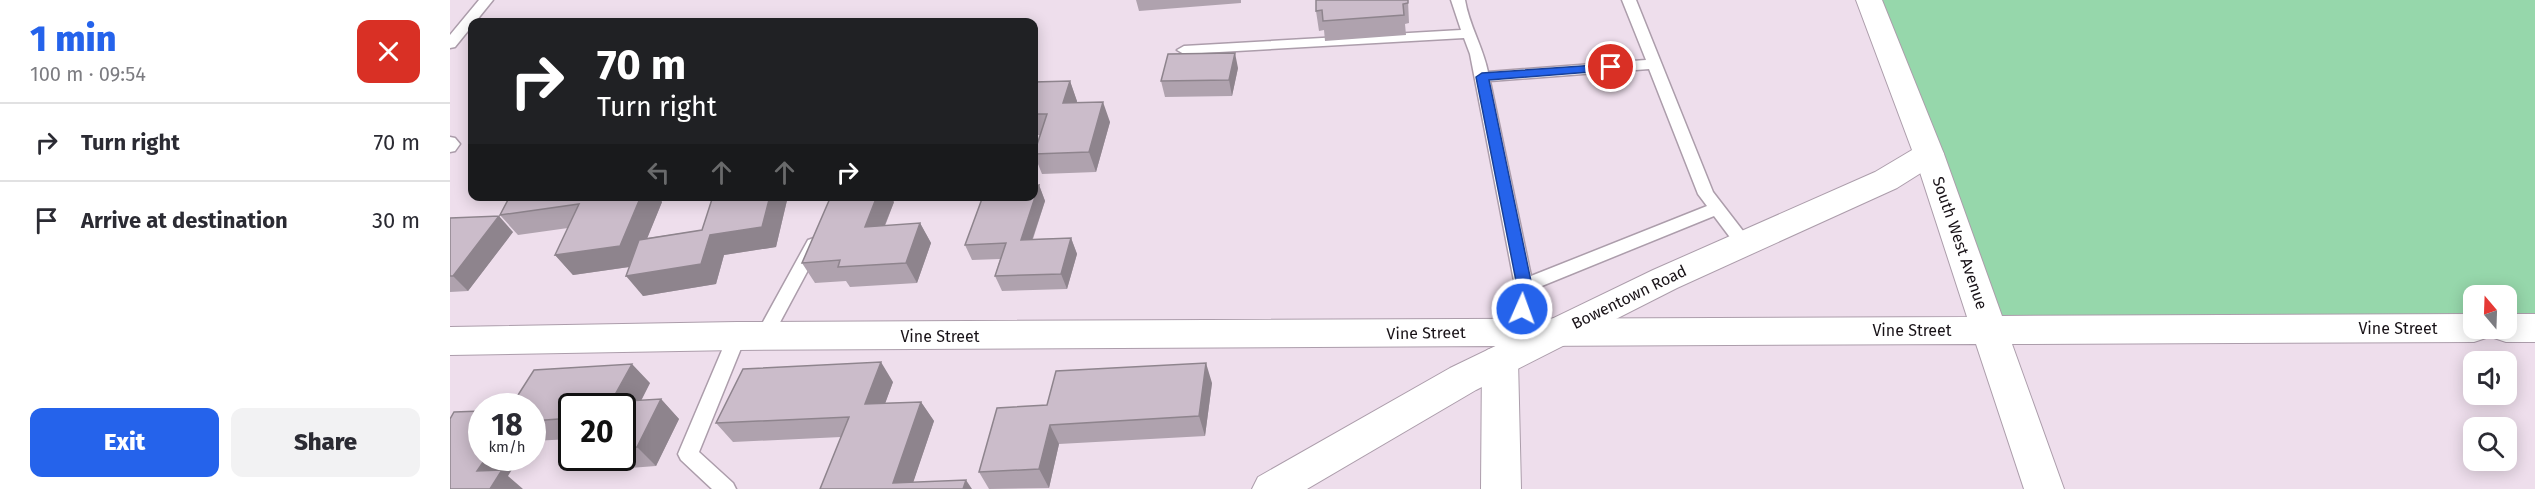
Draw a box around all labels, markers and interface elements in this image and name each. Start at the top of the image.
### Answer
text: 1 min [30,17,116,61]
button: close [357,20,420,83]
text: 70 m [597,40,686,90]
pin [1585,41,1636,92]
icon: right [498,42,576,120]
icon: arrive [1594,50,1627,83]
text: 100 m · 09:54 [30,62,146,86]
text: Turn right [597,91,717,123]
icon: right [30,126,63,159]
text: Turn right [81,129,180,156]
text: 70 m [374,129,420,156]
icon: left [642,156,675,189]
icon: ahead [705,156,738,189]
icon: ahead [768,156,801,189]
icon: right [831,156,864,189]
street label: South West Avenue [1928,174,1992,312]
icon: arrive [30,204,63,237]
text: Arrive at destination [81,207,288,234]
text: 30 m [372,207,420,234]
street label: Bowentown Road [1568,261,1690,333]
position arrow [1490,277,1554,341]
north arrow [2463,285,2517,339]
map controls [2463,285,2517,471]
street label: Vine Street [2358,319,2438,338]
street label: Vine Street [1872,321,1952,340]
street label: Vine Street [1386,323,1466,343]
street label: Vine Street [900,327,980,346]
button: sound [2463,351,2517,405]
speed limit sign: 20 [558,393,636,471]
text: 18 [491,407,523,443]
button: Exit [30,408,219,477]
button: Share [231,408,420,477]
button: search [2463,417,2517,471]
text: km/h [488,438,526,456]

